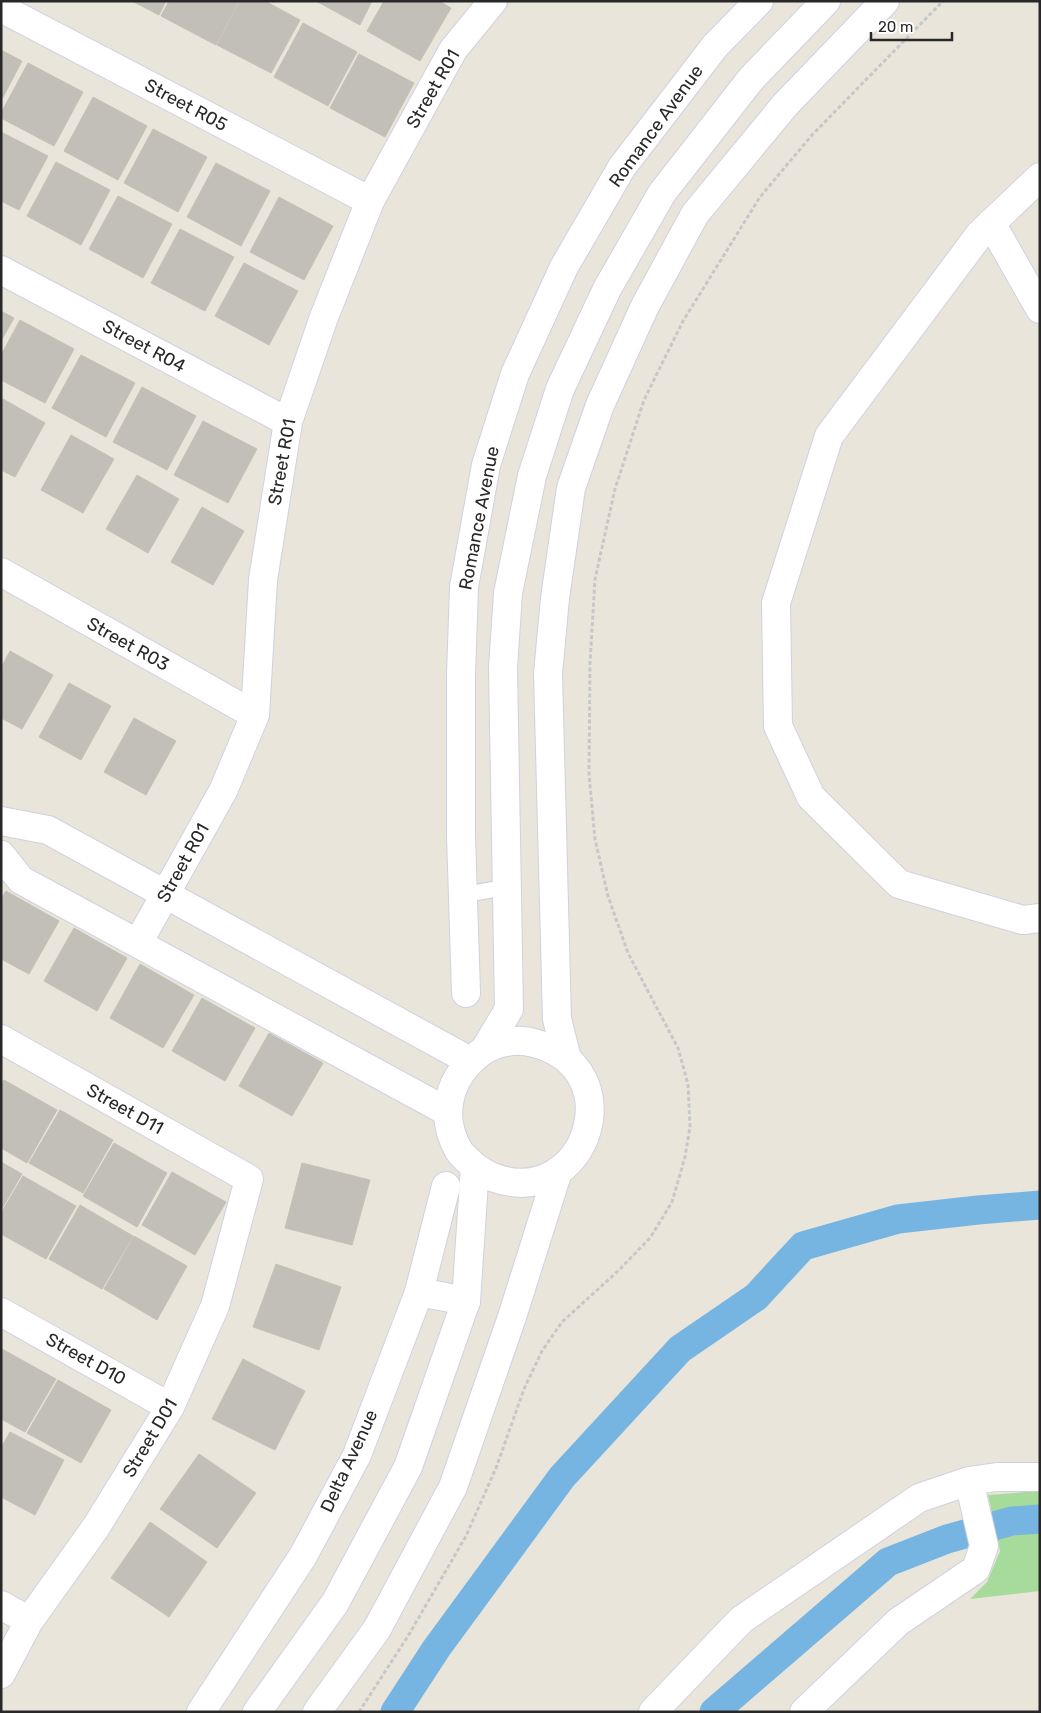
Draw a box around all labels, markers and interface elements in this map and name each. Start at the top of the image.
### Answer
scale bar [871,10,952,42]
text: 20 m [878,18,913,36]
street label: Street R01 [402,46,464,132]
street label: Romance Avenue [604,61,708,191]
street label: Street R05 [141,74,231,136]
street label: Street R04 [99,315,189,377]
street label: Street R01 [264,417,300,507]
street label: Romance Avenue [454,444,504,592]
street label: Street R03 [83,612,173,676]
street label: Street R01 [152,819,214,907]
street label: Street D11 [83,1079,167,1139]
street label: Street D10 [42,1328,130,1390]
street label: Street D01 [118,1395,182,1481]
street label: Delta Avenue [316,1406,382,1516]

